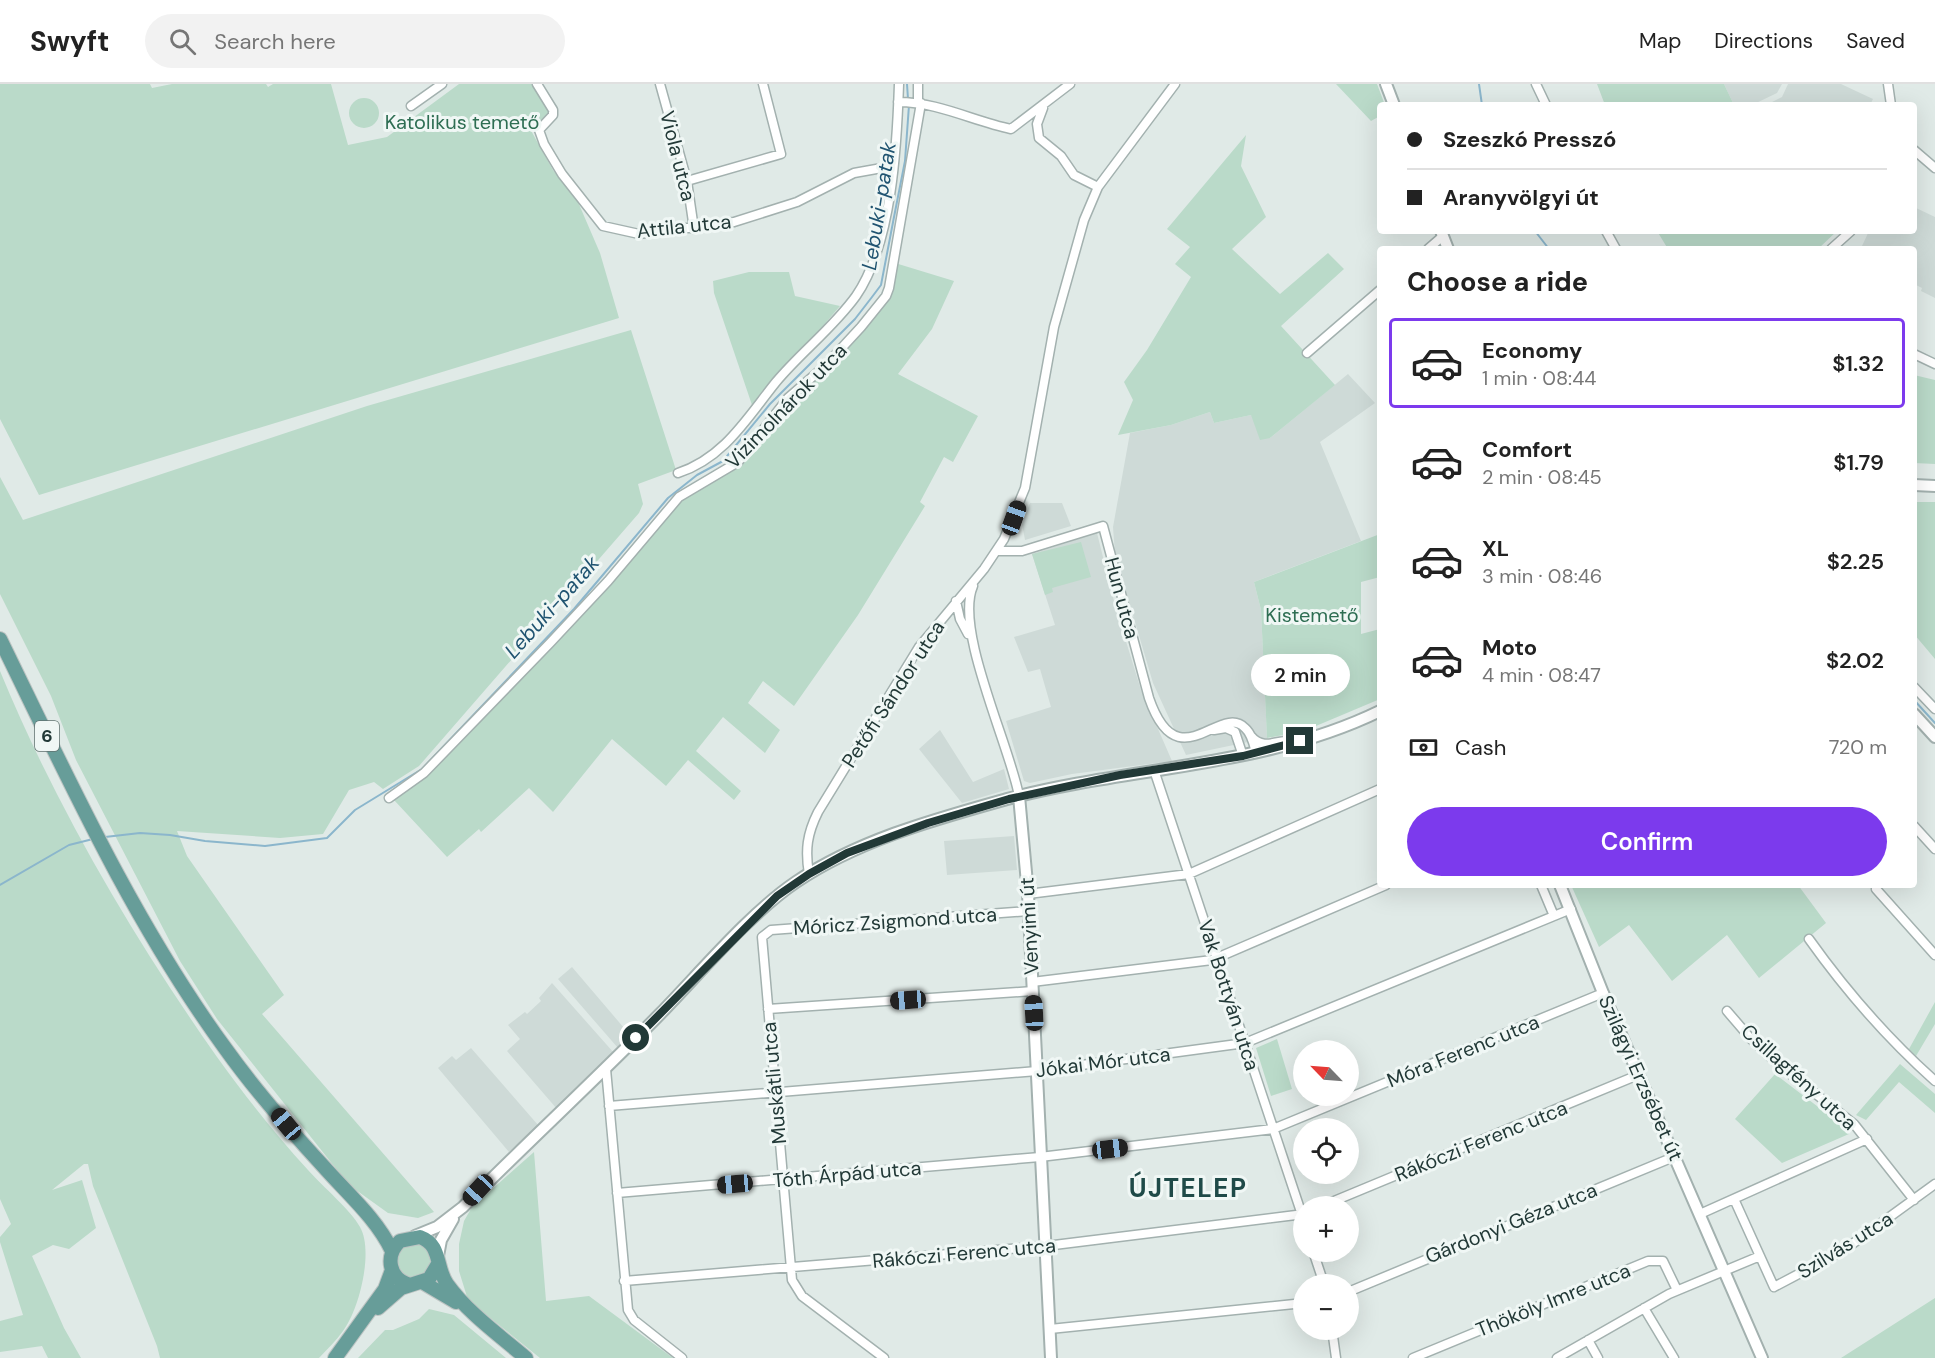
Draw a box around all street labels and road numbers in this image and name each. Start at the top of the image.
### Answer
street label: Viola utca [654,108,702,204]
street label: Attila utca [635,208,733,244]
street label: Vizimolnárok utca [720,338,852,474]
street label: Hun utca [1099,554,1145,642]
street label: Petőfi Sándor utca [836,615,950,773]
road number: 6 [35,721,59,751]
street label: Venyimi út [1013,876,1045,976]
street label: Móricz Zsigmond utca [792,901,998,941]
street label: Vak Bottyán utca [1192,916,1266,1074]
street label: Szilágyi Erzsébet út [1593,991,1689,1165]
street label: Móra Ferenc utca [1383,1009,1543,1093]
street label: Csillagfény utca [1736,1018,1862,1136]
street label: Muskátli utca [756,1021,792,1145]
street label: Jókai Mór utca [1034,1041,1172,1083]
street label: Rákóczi Ferenc utca [1391,1094,1571,1188]
street label: Tóth Árpád utca [772,1155,922,1193]
street label: Gárdonyi Géza utca [1421,1177,1601,1269]
street label: Szilvás utca [1792,1205,1898,1285]
street label: Rákóczi Ferenc utca [871,1232,1057,1274]
street label: Thököly Imre utca [1472,1257,1634,1343]

